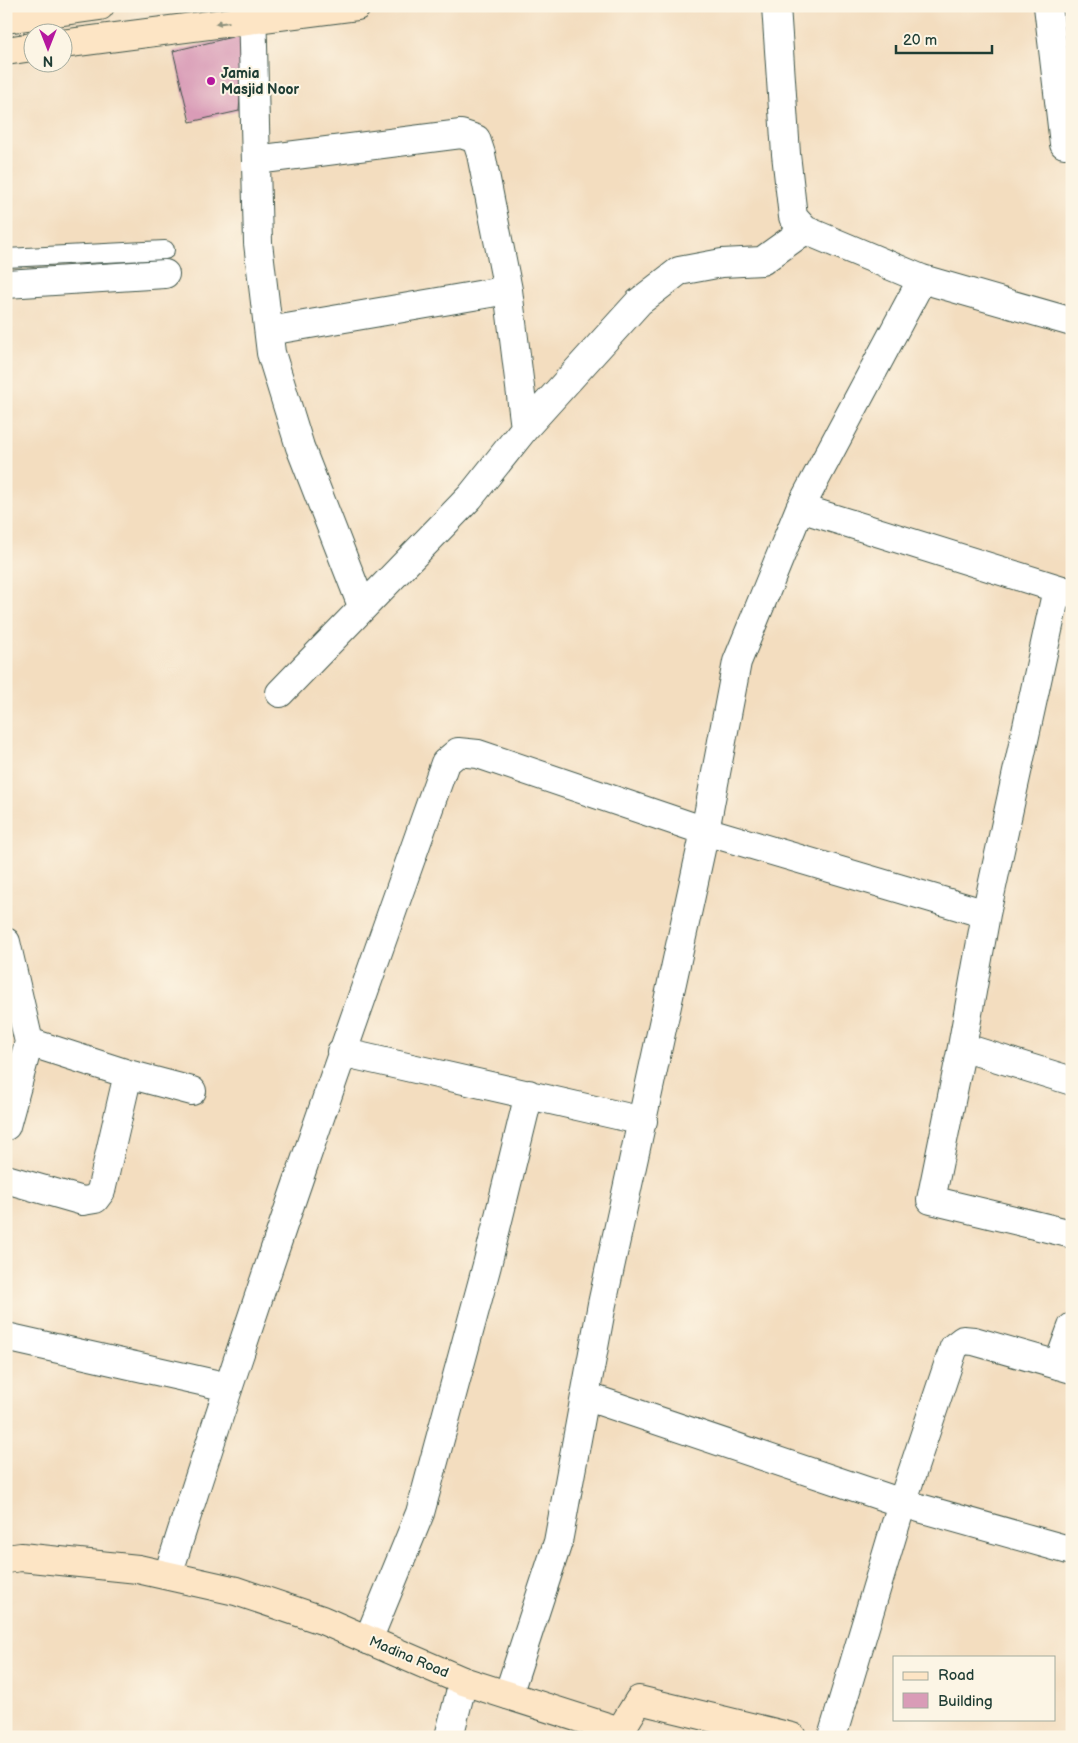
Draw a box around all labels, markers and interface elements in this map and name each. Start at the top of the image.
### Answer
one-way arrow [214,19,230,27]
north arrow [22,22,72,72]
scale bar [896,22,992,54]
text: 20 m [903,31,937,50]
text: N [43,52,53,69]
place label: Jamia Masjid Noor [221,65,300,98]
marker: Jamia Masjid Noor [205,75,217,87]
street label: Madina Road [367,1633,451,1681]
legend [893,1656,1056,1720]
text: Road [938,1666,974,1685]
text: Building [938,1692,993,1711]

